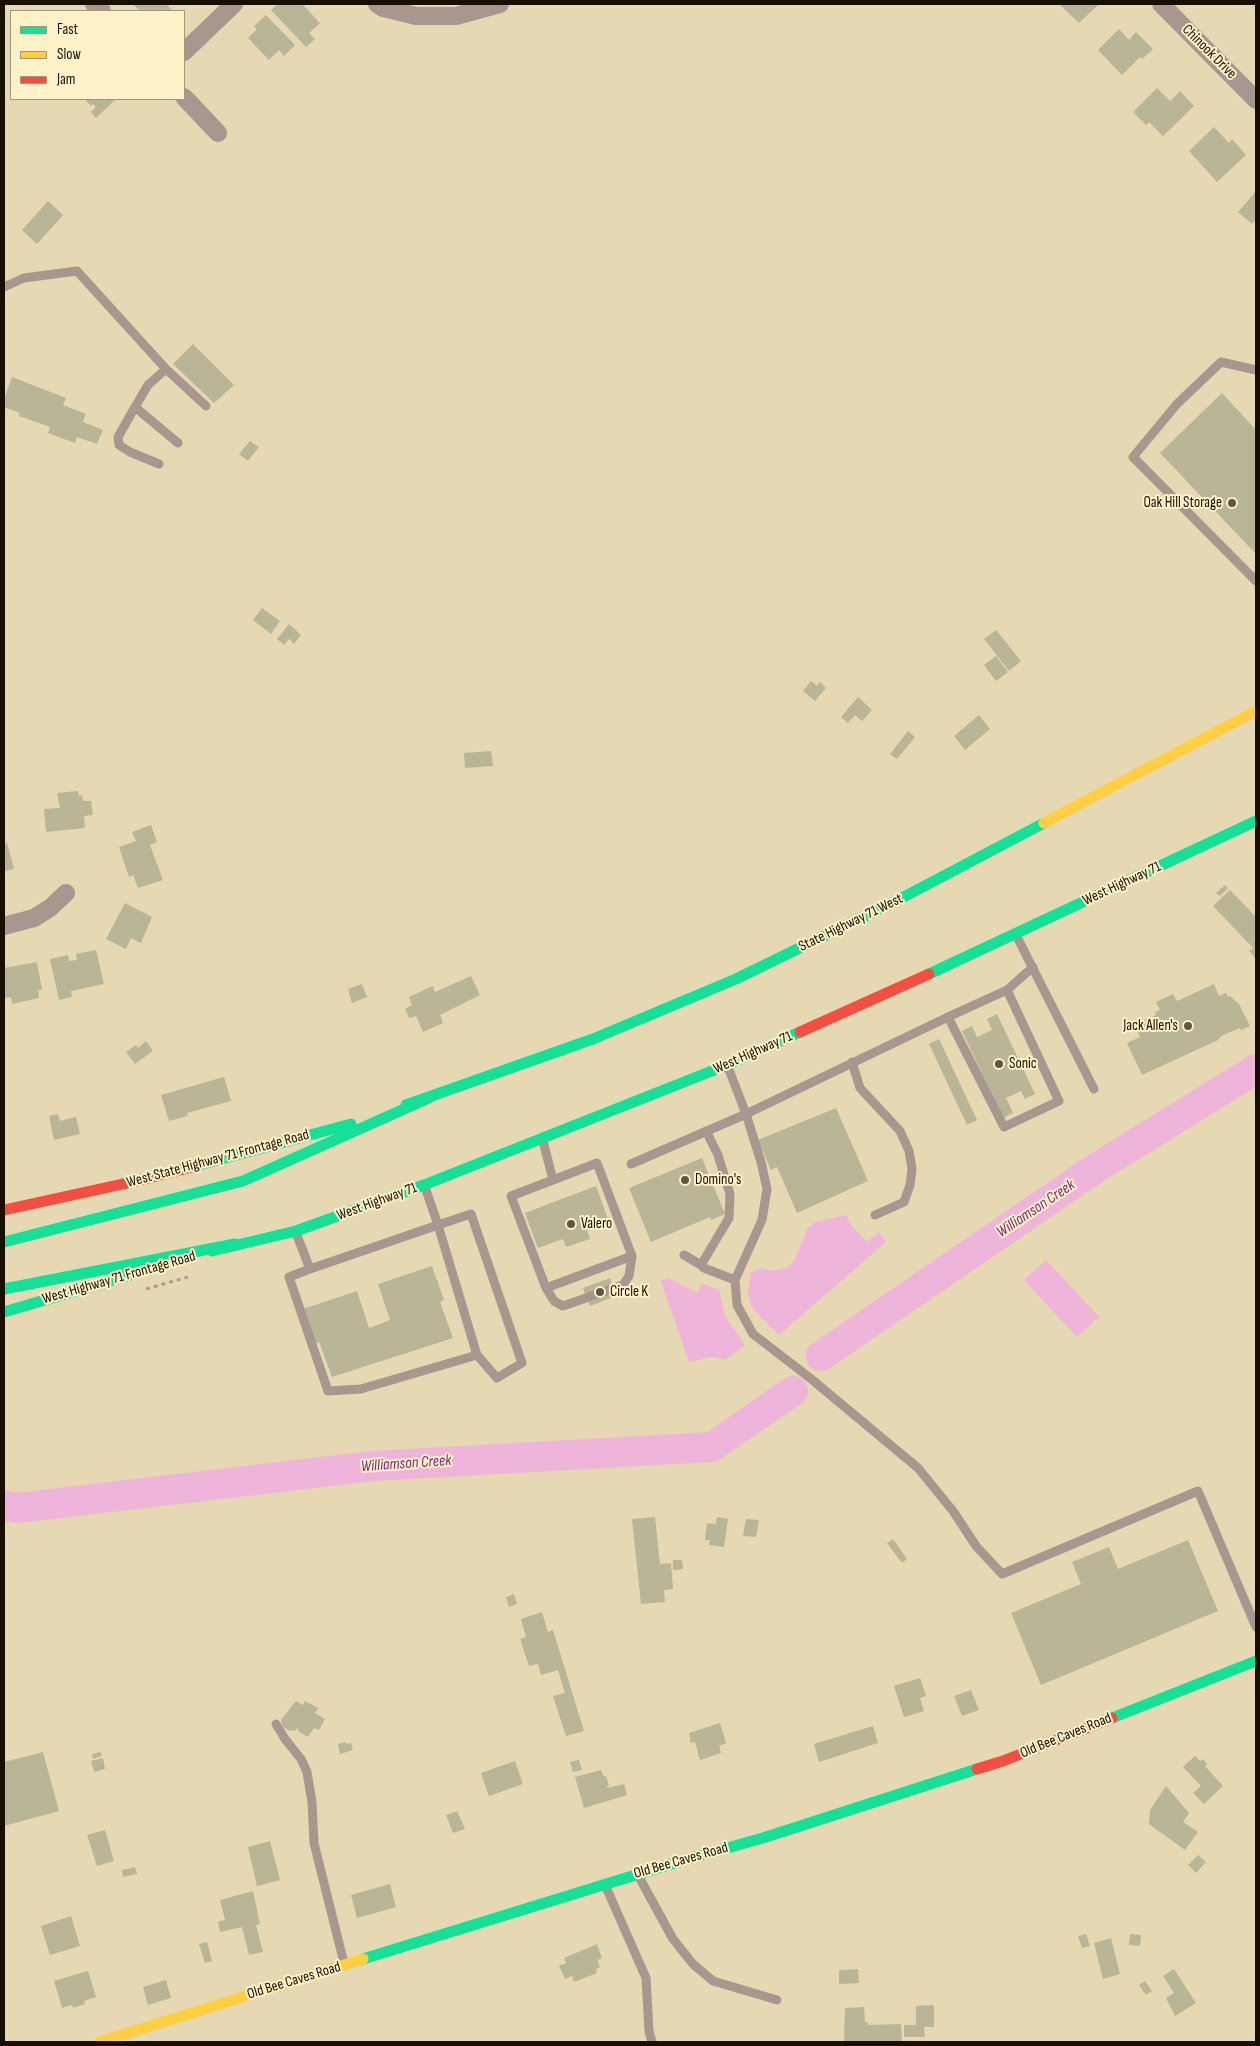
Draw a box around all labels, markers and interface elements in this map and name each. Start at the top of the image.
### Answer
legend [10,10,185,100]
text: Fast [57,20,78,39]
street label: Chinook Drive [1178,21,1240,83]
text: Slow [57,45,81,64]
text: Jam [57,70,75,89]
place label: Oak Hill Storage [1144,494,1222,512]
marker: Oak Hill Storage [1226,497,1238,509]
street label: West Highway 71 [1080,858,1164,910]
street label: State Highway 71 West [796,890,906,956]
place label: Jack Allen's [1123,1017,1178,1035]
marker: Jack Allen's [1182,1020,1194,1032]
street label: West Highway 71 [711,1028,795,1078]
place label: Sonic [1009,1055,1037,1073]
marker: Sonic [993,1058,1005,1070]
street label: West State Highway 71 Frontage Road [125,1126,311,1192]
place label: Domino's [695,1171,741,1189]
marker: Domino's [679,1174,691,1186]
water label: Williamson Creek [993,1176,1079,1242]
street label: West Highway 71 [334,1179,420,1225]
place label: Valero [581,1215,612,1233]
marker: Valero [565,1218,577,1230]
street label: West Highway 71 Frontage Road [40,1247,198,1309]
place label: Circle K [610,1283,648,1301]
marker: Circle K [594,1286,606,1298]
water label: Williamson Creek [360,1451,452,1477]
street label: Old Bee Caves Road [1018,1709,1114,1763]
street label: Old Bee Caves Road [632,1839,730,1883]
street label: Old Bee Caves Road [245,1958,343,2004]

